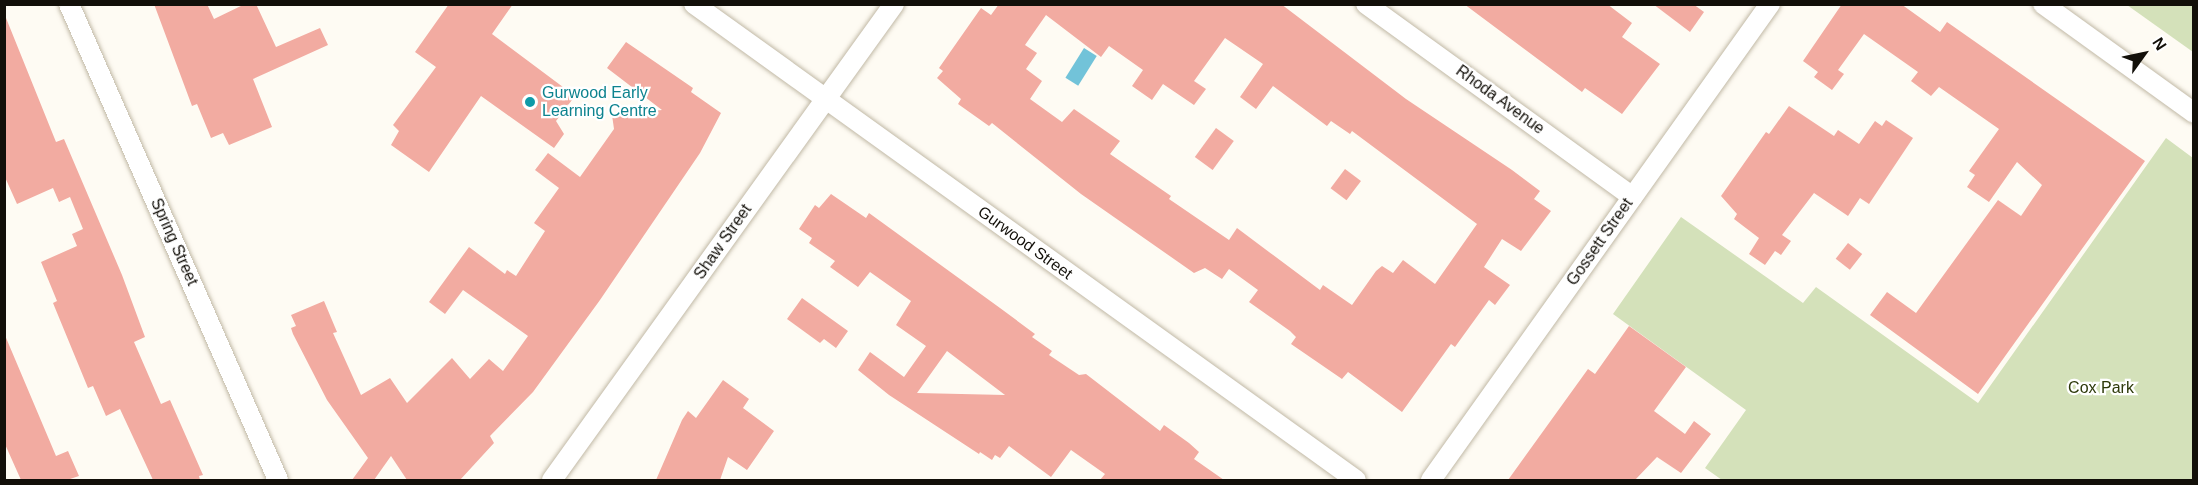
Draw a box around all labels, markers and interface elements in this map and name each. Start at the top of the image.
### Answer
north arrow [2114,24,2174,84]
text: N [2149,34,2170,53]
street label: Rhoda Avenue [1452,61,1548,139]
place label: Gurwood Early Learning Centre [542,83,657,121]
marker: Gurwood Early Learning Centre [523,95,537,109]
street label: Spring Street [146,195,202,289]
street label: Gossett Street [1563,195,1637,289]
street label: Shaw Street [690,201,756,283]
street label: Gurwood Street [974,202,1076,284]
park label: Cox Park [2068,378,2134,398]

